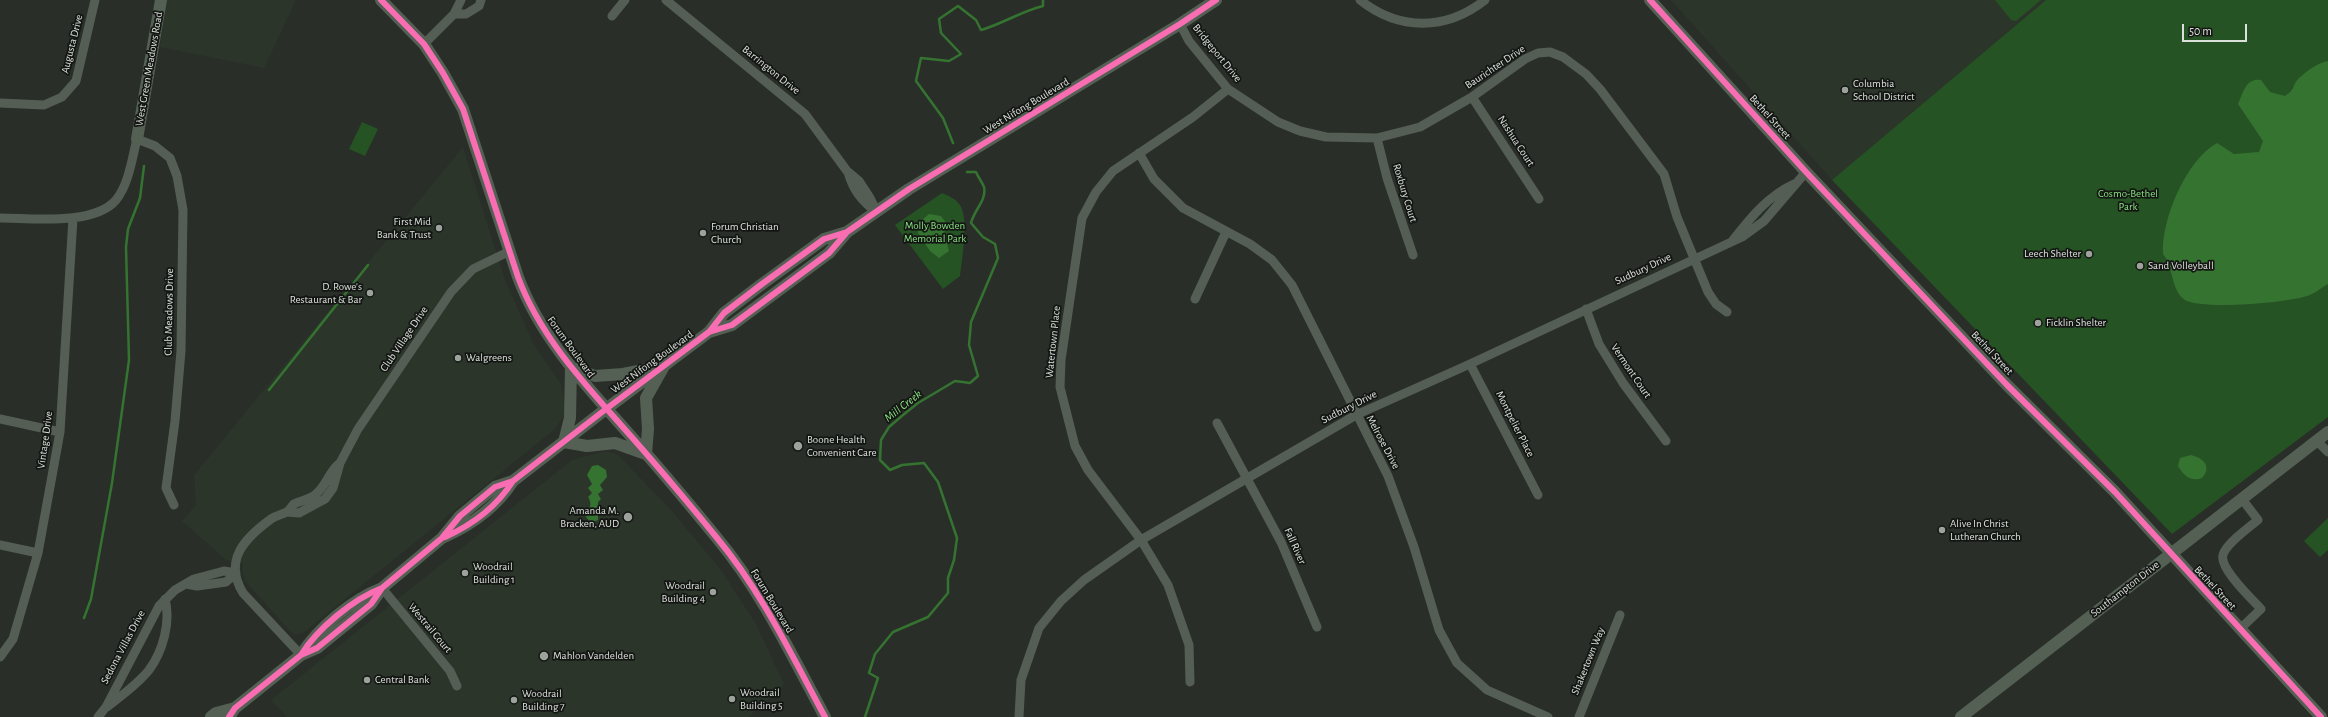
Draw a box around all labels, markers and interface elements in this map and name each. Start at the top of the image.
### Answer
street label: West Green Meadows Road [132,11,166,127]
street label: Augusta Drive [58,13,86,75]
scale bar [2184,16,2249,42]
street label: Bridgeport Drive [1190,21,1244,85]
text: 50 m [2189,25,2212,37]
street label: Baurichter Drive [1463,42,1527,92]
street label: Barrington Drive [739,43,803,97]
street label: West Nifong Boulevard [980,75,1072,137]
place label: Columbia School District [1853,77,1915,103]
marker: Columbia School District [1840,85,1850,95]
street label: Bethel Street [1746,92,1794,142]
street label: Nashua Court [1495,113,1537,169]
street label: Roxbury Court [1390,162,1420,224]
park label: Cosmo-Bethel Park [2098,187,2158,213]
place label: First Mid Bank & Trust [377,215,431,241]
park label: Molly Bowden Memorial Park [904,219,966,245]
place label: Forum Christian Church [711,220,779,246]
marker: First Mid Bank & Trust [434,223,444,233]
marker: Forum Christian Church [698,228,708,238]
place label: Leech Shelter [2024,247,2081,261]
marker: Leech Shelter [2084,249,2094,259]
street label: Sudbury Drive [1613,250,1673,288]
place label: Sand Volleyball [2148,259,2214,273]
marker: Sand Volleyball [2135,261,2145,271]
street label: Club Meadows Drive [162,268,176,356]
place label: D. Rowe's Restaurant & Bar [290,280,362,306]
marker: D. Rowe's Restaurant & Bar [365,288,375,298]
street label: Club Village Drive [377,304,431,374]
street label: Watertown Place [1043,305,1063,379]
street label: Forum Boulevard [544,314,598,380]
place label: Ficklin Shelter [2046,316,2106,330]
marker: Ficklin Shelter [2033,318,2043,328]
street label: West Nifong Boulevard [608,328,696,396]
street label: Bethel Street [1968,328,2016,378]
street label: Vermont Court [1608,341,1654,401]
place label: Walgreens [466,351,512,365]
marker: Walgreens [453,353,463,363]
water label: Mill Creek [881,387,925,425]
street label: Sudbury Drive [1319,387,1379,427]
street label: Montpelier Place [1493,389,1537,459]
street label: Vintage Drive [34,410,56,470]
street label: Melrose Drive [1363,413,1403,471]
place label: Boone Health Convenient Care [807,433,877,459]
marker: Boone Health Convenient Care [792,440,804,452]
place label: Amanda M. Bracken, AUD [560,504,619,530]
marker: Amanda M. Bracken, AUD [622,511,634,523]
place label: Alive In Christ Lutheran Church [1950,517,2021,543]
marker: Alive In Christ Lutheran Church [1937,525,1947,535]
street label: Fall River [1281,526,1309,566]
street label: Southampton Drive [2088,558,2162,620]
place label: Woodrail Building 1 [473,560,515,586]
street label: Bethel Street [2191,563,2239,613]
street label: Forum Boulevard [748,566,796,636]
marker: Woodrail Building 1 [460,568,470,578]
place label: Woodrail Building 4 [662,579,705,605]
marker: Woodrail Building 4 [708,587,718,597]
street label: Westrail Court [405,600,455,656]
street label: Sedona Villas Drive [98,608,148,686]
street label: Shakertown Way [1568,625,1608,697]
place label: Mahlon Vandelden [553,649,634,663]
marker: Mahlon Vandelden [538,650,550,662]
place label: Central Bank [375,673,429,687]
marker: Central Bank [362,675,372,685]
place label: Woodrail Building 5 [740,686,783,712]
place label: Woodrail Building 7 [522,687,565,713]
marker: Woodrail Building 5 [727,694,737,704]
marker: Woodrail Building 7 [509,695,519,705]

